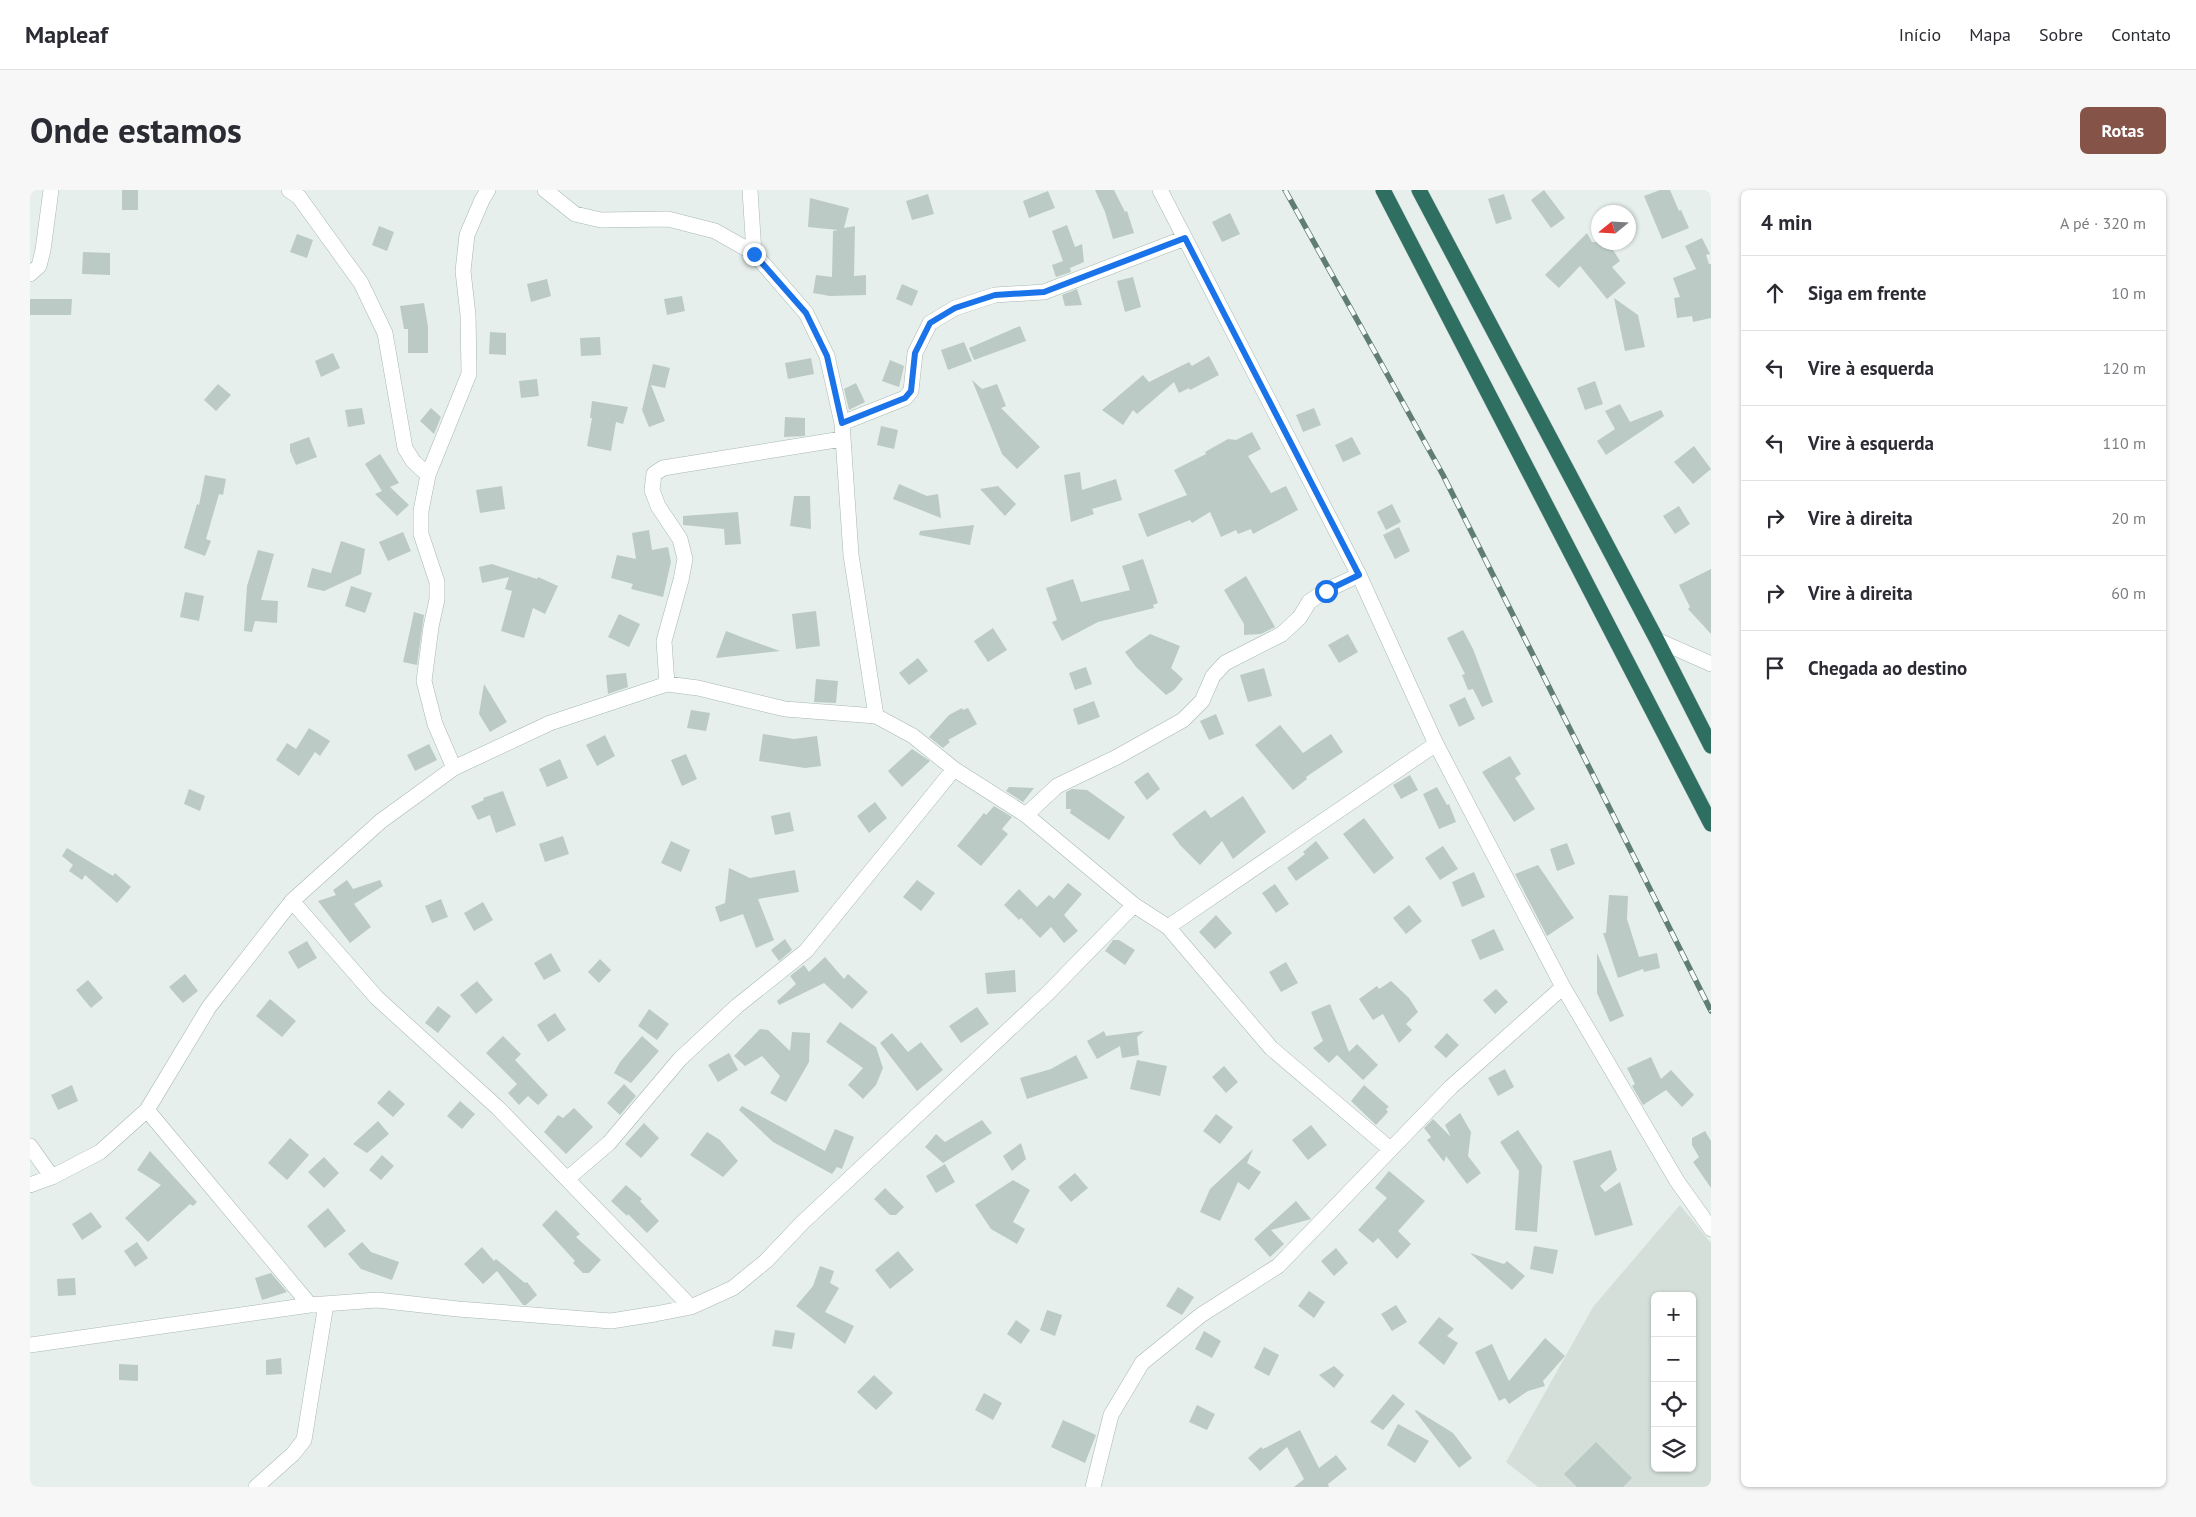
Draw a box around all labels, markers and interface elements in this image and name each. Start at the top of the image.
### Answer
text: Mapleaf [25,19,108,50]
text: Início [1899,23,1941,46]
text: Mapa [1969,23,2011,46]
text: Sobre [2039,23,2083,46]
text: Contato [2111,23,2171,46]
text: Onde estamos [30,107,242,153]
button: Rotas [2080,107,2166,154]
north arrow [1591,205,1636,250]
text: 4 min [1761,209,1812,236]
text: A pé · 320 m [2060,213,2146,233]
route end [743,243,766,266]
icon: ahead [1761,279,1789,307]
text: Siga em frente [1808,281,1926,305]
text: 10 m [2111,283,2146,303]
icon: left [1761,354,1789,382]
text: Vire à esquerda [1808,356,1934,380]
text: 120 m [2103,358,2146,378]
icon: left [1761,429,1789,457]
text: Vire à esquerda [1808,431,1934,455]
text: 110 m [2103,433,2146,453]
icon: right [1761,504,1789,532]
text: Vire à direita [1808,506,1913,530]
text: 20 m [2111,508,2146,528]
icon: right [1761,579,1789,607]
route start [1315,580,1338,603]
text: Vire à direita [1808,581,1913,605]
text: 60 m [2111,583,2146,603]
icon: arrive [1761,654,1789,682]
text: Chegada ao destino [1808,656,1967,680]
map controls [1651,1292,1696,1472]
button: + [1651,1292,1696,1337]
button: − [1651,1337,1696,1382]
button: locate [1651,1382,1696,1427]
button: layers [1651,1427,1696,1472]

